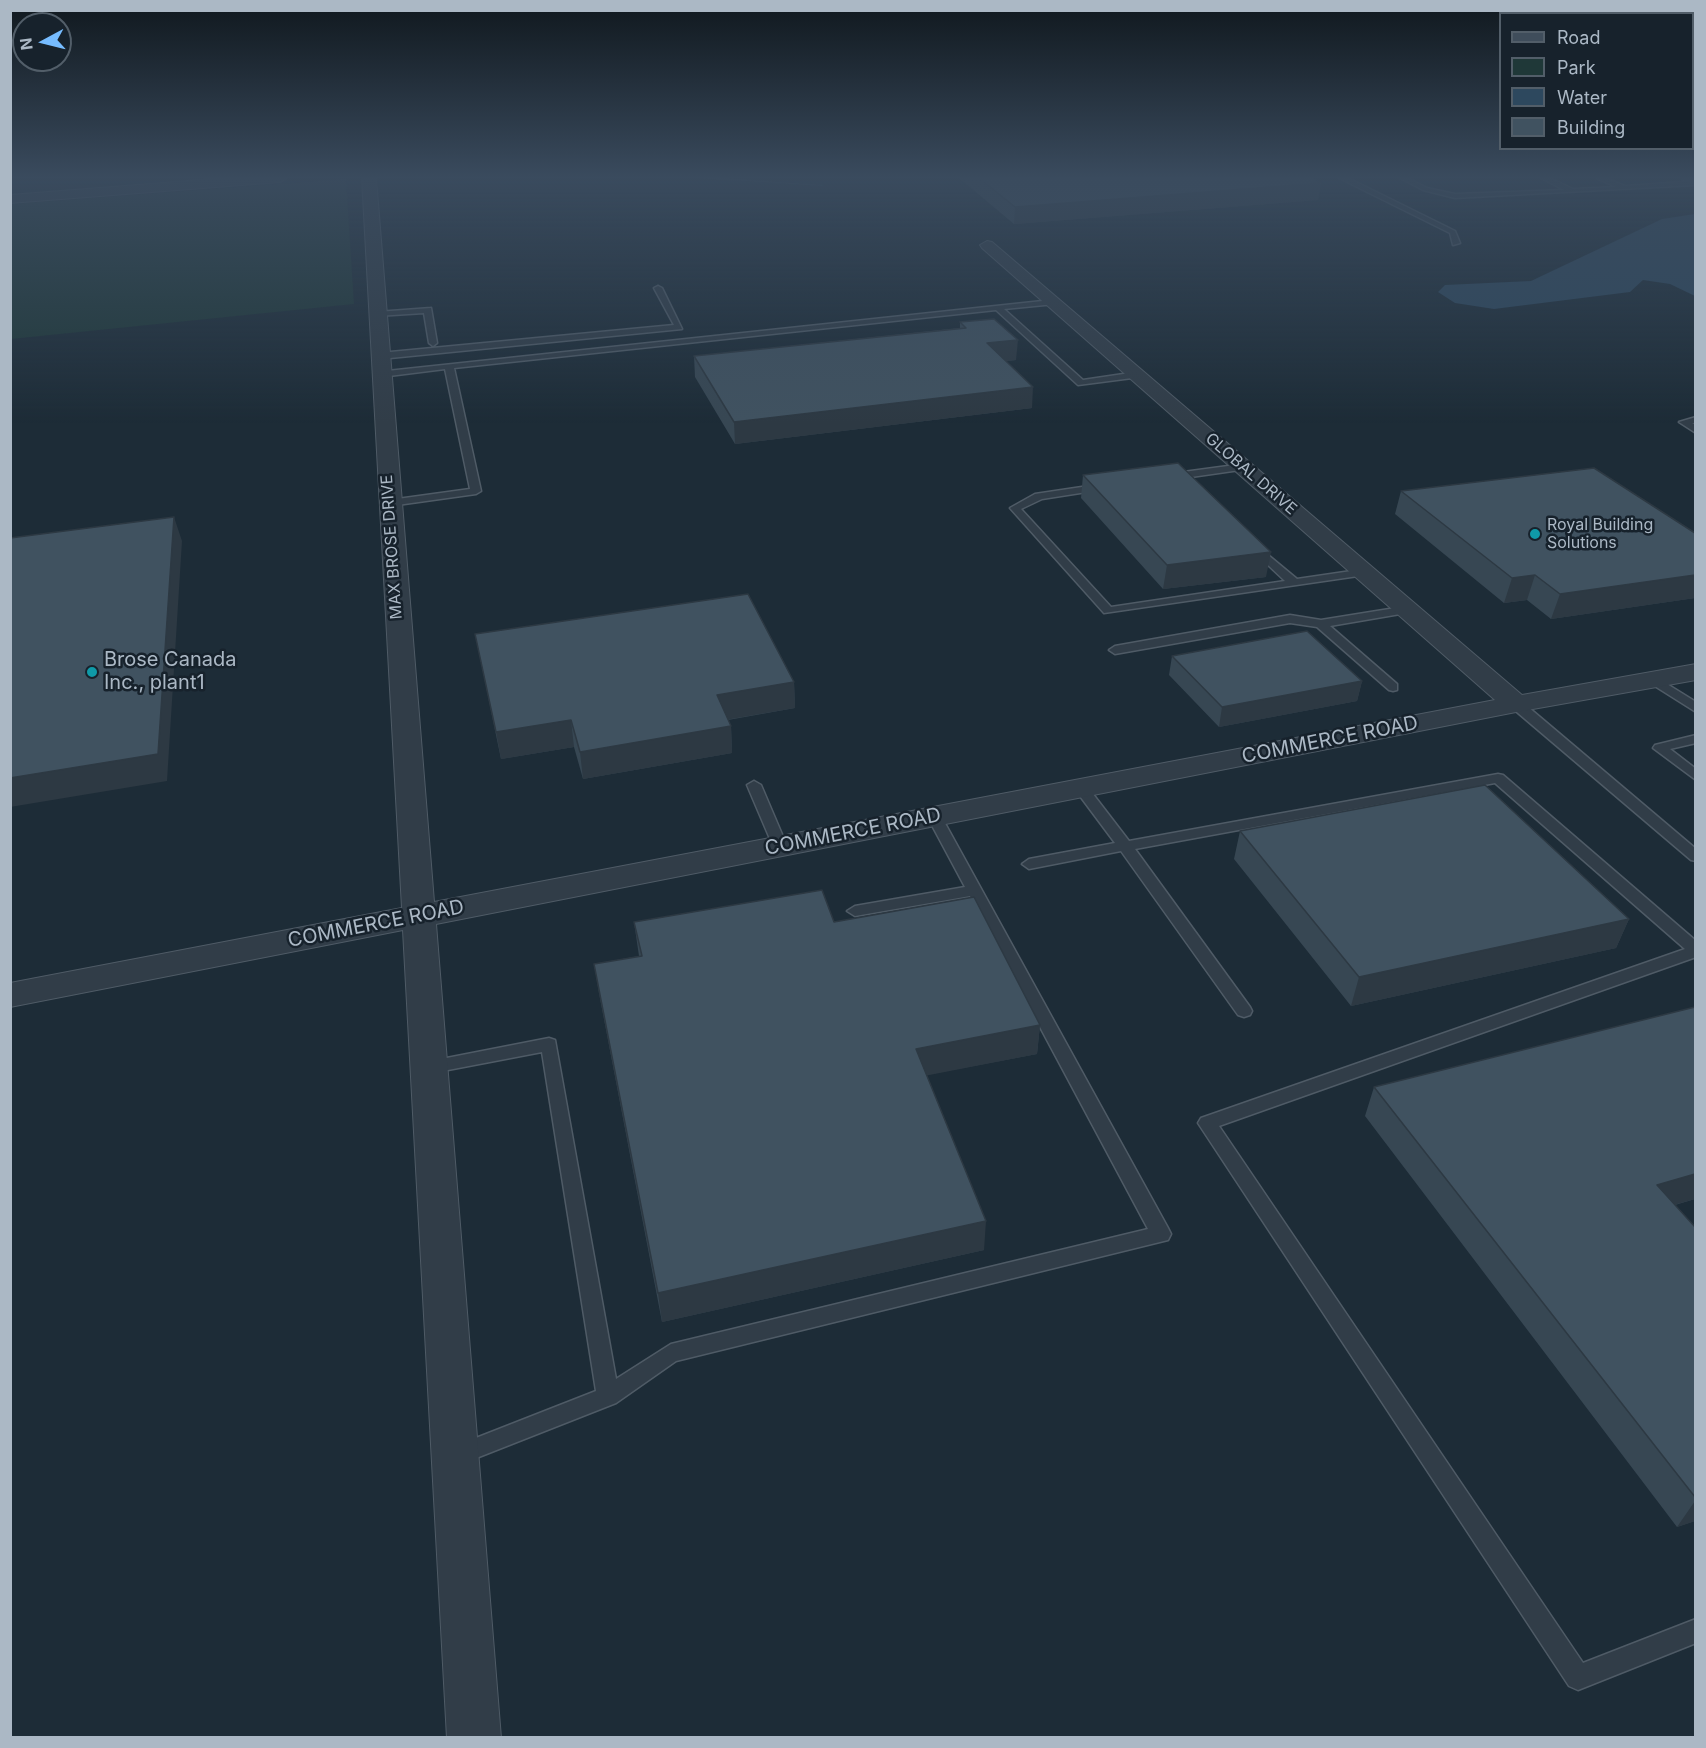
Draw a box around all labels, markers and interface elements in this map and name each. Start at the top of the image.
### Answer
north arrow [12,12,72,72]
legend [1499,12,1694,150]
text: Road [1557,27,1600,48]
text: N [15,37,37,51]
text: Park [1557,57,1596,78]
text: Water [1557,87,1607,108]
text: Building [1557,117,1625,138]
street label: GLOBAL DRIVE [1201,429,1301,519]
street label: MAX BROSE DRIVE [377,474,407,620]
place label: Royal Building Solutions [1547,515,1653,553]
marker: Royal Building Solutions [1528,527,1542,541]
place label: Brose Canada Inc., plant1 [104,648,236,695]
marker: Brose Canada Inc., plant1 [85,665,99,679]
street label: COMMERCE ROAD [1240,711,1420,769]
street label: COMMERCE ROAD [763,803,943,861]
street label: COMMERCE ROAD [286,895,466,953]

